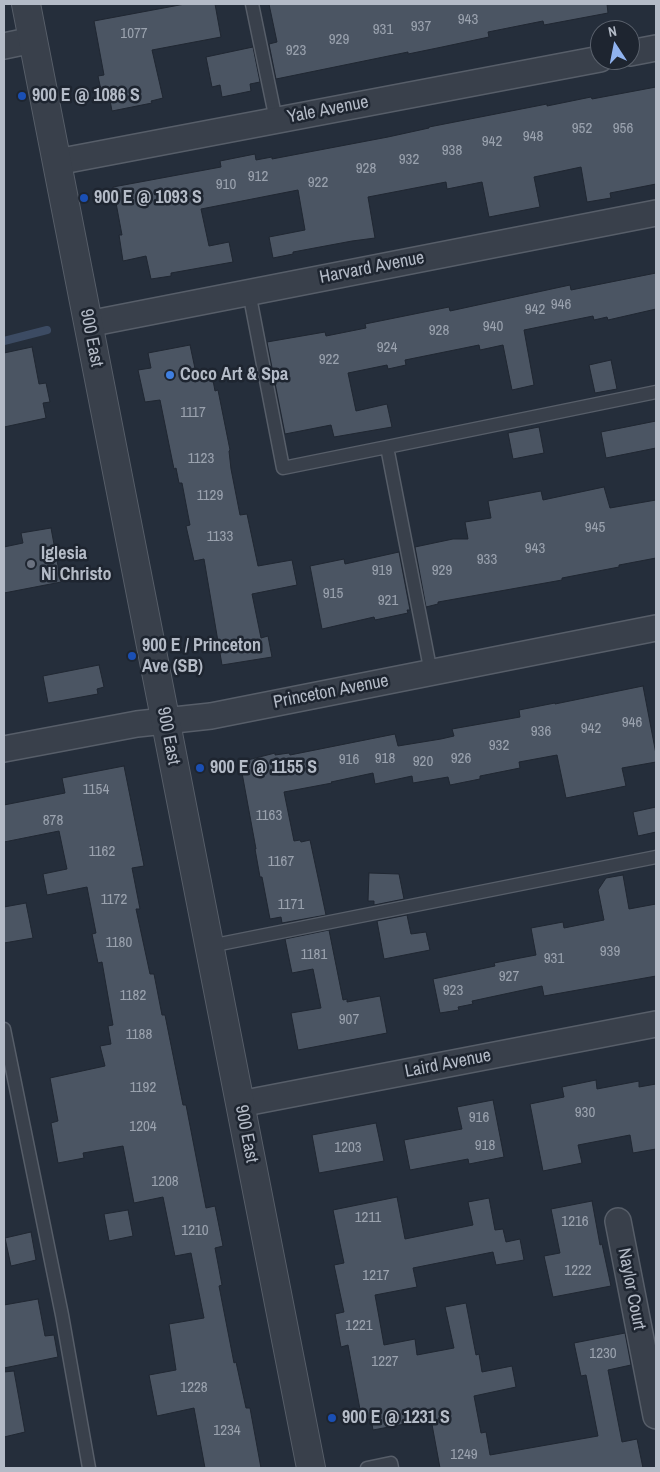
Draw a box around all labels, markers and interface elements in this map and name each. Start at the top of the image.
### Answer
house number: 943 [458,11,478,29]
house number: 937 [411,18,431,36]
north arrow [590,20,640,70]
house number: 931 [373,21,393,39]
text: N [607,22,618,41]
house number: 1077 [120,25,148,43]
house number: 929 [329,31,349,49]
house number: 923 [286,42,306,60]
place label: 900 E @ 1086 S [32,85,140,107]
marker: 900 E @ 1086 S [16,90,28,102]
street label: Yale Avenue [286,92,370,128]
house number: 952 [572,120,592,138]
house number: 956 [613,120,633,138]
house number: 948 [523,128,543,146]
house number: 942 [482,133,502,151]
house number: 938 [442,142,462,160]
house number: 932 [399,151,419,169]
house number: 928 [356,160,376,178]
house number: 912 [248,168,268,186]
house number: 922 [308,174,328,192]
house number: 910 [216,176,236,194]
place label: 900 E @ 1093 S [94,187,202,209]
marker: 900 E @ 1093 S [78,192,90,204]
street label: Harvard Avenue [318,247,426,289]
house number: 946 [551,296,571,314]
house number: 942 [525,301,545,319]
street label: 900 East [75,307,107,369]
house number: 940 [483,318,503,336]
house number: 928 [429,322,449,340]
house number: 924 [377,339,397,357]
house number: 922 [319,351,339,369]
place label: Coco Art & Spa [180,364,288,386]
marker: Coco Art & Spa [164,369,176,381]
house number: 1117 [180,404,206,422]
house number: 1123 [188,450,214,468]
house number: 1129 [197,487,223,505]
house number: 945 [585,519,605,537]
house number: 1133 [207,528,233,546]
house number: 943 [525,540,545,558]
place label: Iglesia Ni Christo [41,543,112,586]
house number: 933 [477,551,497,569]
marker: Iglesia Ni Christo [25,558,37,570]
house number: 919 [372,562,392,580]
house number: 929 [432,562,452,580]
house number: 915 [323,585,343,603]
house number: 921 [378,592,398,610]
place label: 900 E / Princeton Ave (SB) [142,635,261,678]
marker: 900 E / Princeton Ave (SB) [126,650,138,662]
street label: Princeton Avenue [271,670,391,714]
street label: 900 East [152,705,184,767]
house number: 946 [622,714,642,732]
house number: 942 [581,720,601,738]
house number: 936 [531,723,551,741]
house number: 932 [489,737,509,755]
house number: 918 [375,750,395,768]
house number: 926 [451,750,471,768]
house number: 916 [339,751,359,769]
house number: 920 [413,753,433,771]
place label: 900 E @ 1155 S [210,757,317,779]
marker: 900 E @ 1155 S [194,762,206,774]
house number: 1154 [83,781,109,799]
house number: 1163 [256,807,282,825]
house number: 878 [43,812,63,830]
house number: 1162 [89,843,115,861]
house number: 1167 [268,853,294,871]
house number: 1172 [101,891,127,909]
house number: 1171 [278,896,304,914]
house number: 1180 [106,934,132,952]
house number: 939 [600,943,620,961]
house number: 1181 [301,946,327,964]
house number: 931 [544,950,564,968]
house number: 927 [499,968,519,986]
house number: 923 [443,982,463,1000]
house number: 1182 [120,987,146,1005]
house number: 907 [339,1011,359,1029]
house number: 1188 [126,1026,152,1044]
street label: Laird Avenue [403,1045,493,1083]
house number: 1192 [130,1079,156,1097]
street label: 900 East [230,1103,262,1165]
house number: 930 [575,1104,595,1122]
house number: 916 [469,1109,489,1127]
house number: 1204 [129,1118,157,1136]
house number: 918 [475,1137,495,1155]
house number: 1203 [334,1139,362,1157]
house number: 1208 [151,1173,179,1191]
house number: 1211 [355,1209,381,1227]
house number: 1216 [561,1213,589,1231]
house number: 1210 [181,1222,209,1240]
street label: Naylor Court [612,1246,650,1332]
house number: 1222 [564,1262,592,1280]
house number: 1217 [362,1267,390,1285]
house number: 1221 [345,1317,373,1335]
house number: 1230 [589,1345,617,1363]
house number: 1227 [371,1353,399,1371]
house number: 1228 [180,1379,208,1397]
place label: 900 E @ 1231 S [342,1407,450,1429]
marker: 900 E @ 1231 S [326,1412,338,1424]
house number: 1234 [213,1422,241,1440]
house number: 1249 [450,1446,478,1464]

